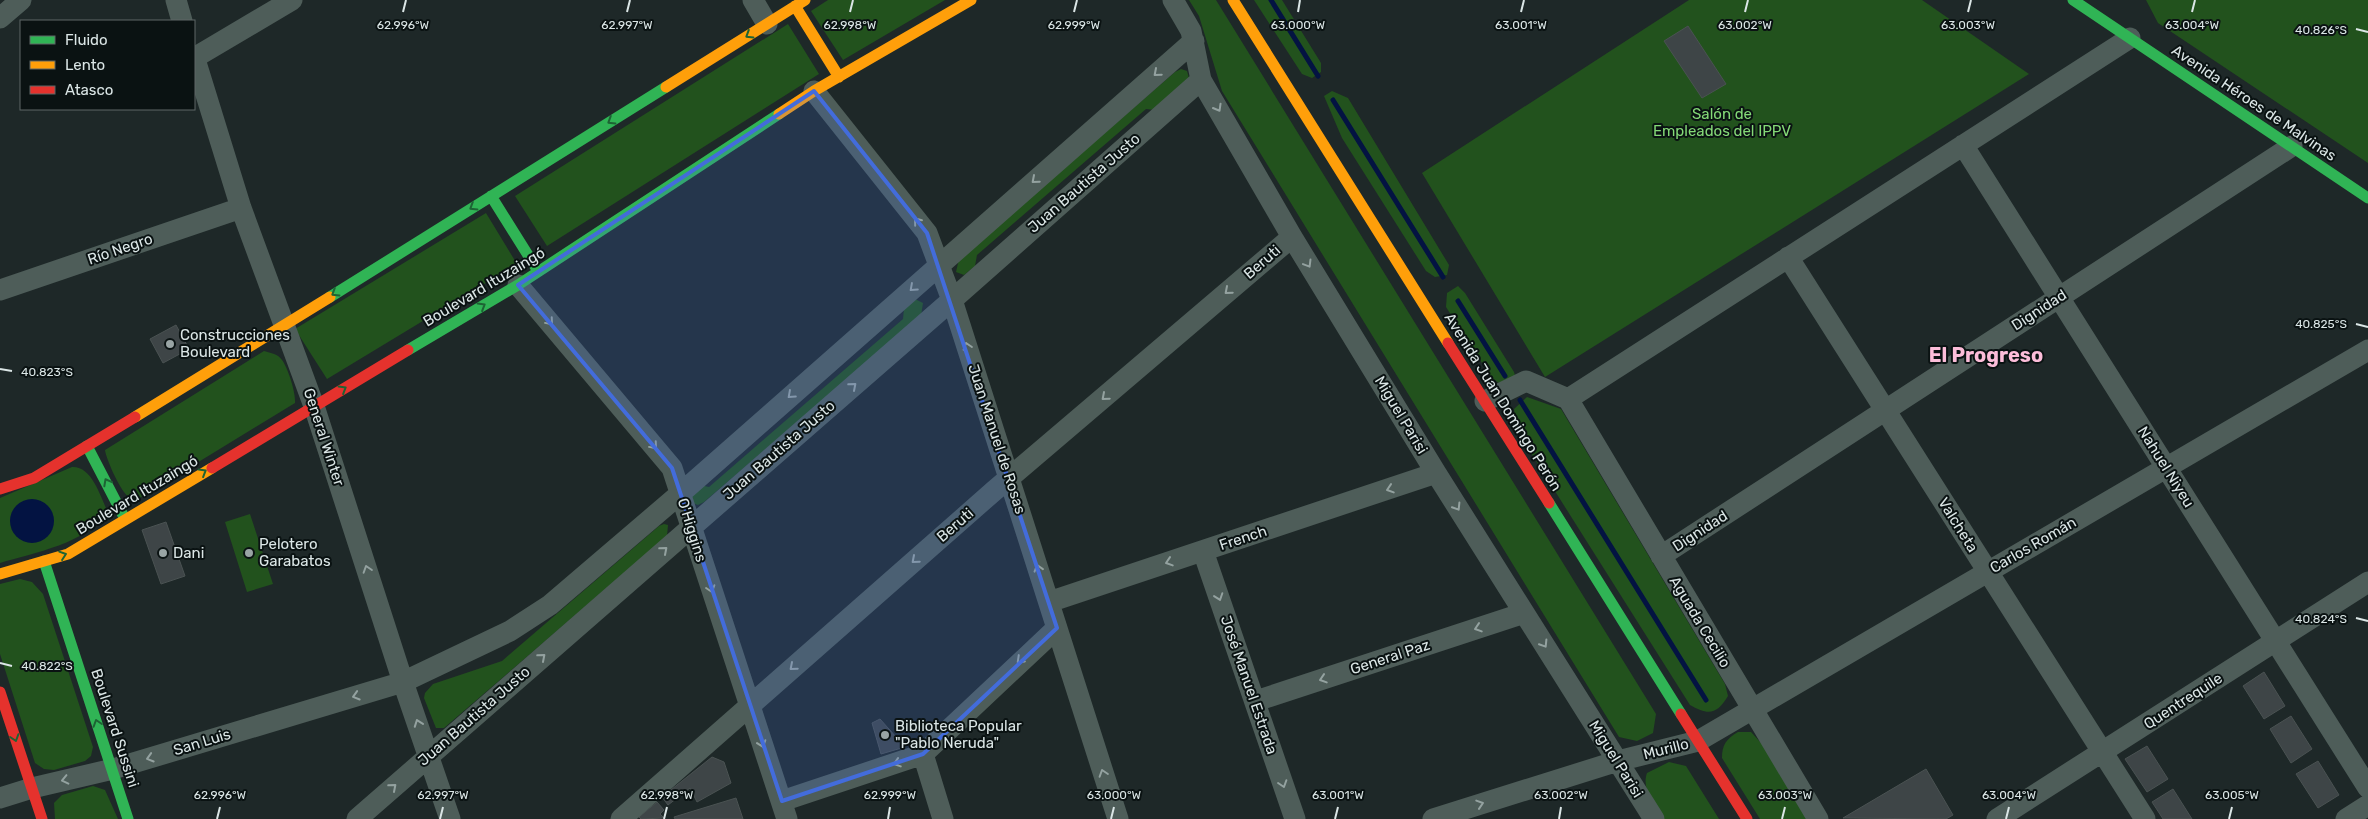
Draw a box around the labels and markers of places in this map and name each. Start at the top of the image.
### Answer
place label: Construcciones Boulevard [180,326,290,361]
marker: Construcciones Boulevard [164,338,176,350]
place label: Pelotero Garabatos [259,535,331,570]
place label: Dani [173,544,204,562]
marker: Dani [157,547,169,559]
marker: Pelotero Garabatos [243,547,255,559]
place label: Biblioteca Popular "Pablo Neruda" [895,717,1022,752]
marker: Biblioteca Popular "Pablo Neruda" [879,729,891,741]

